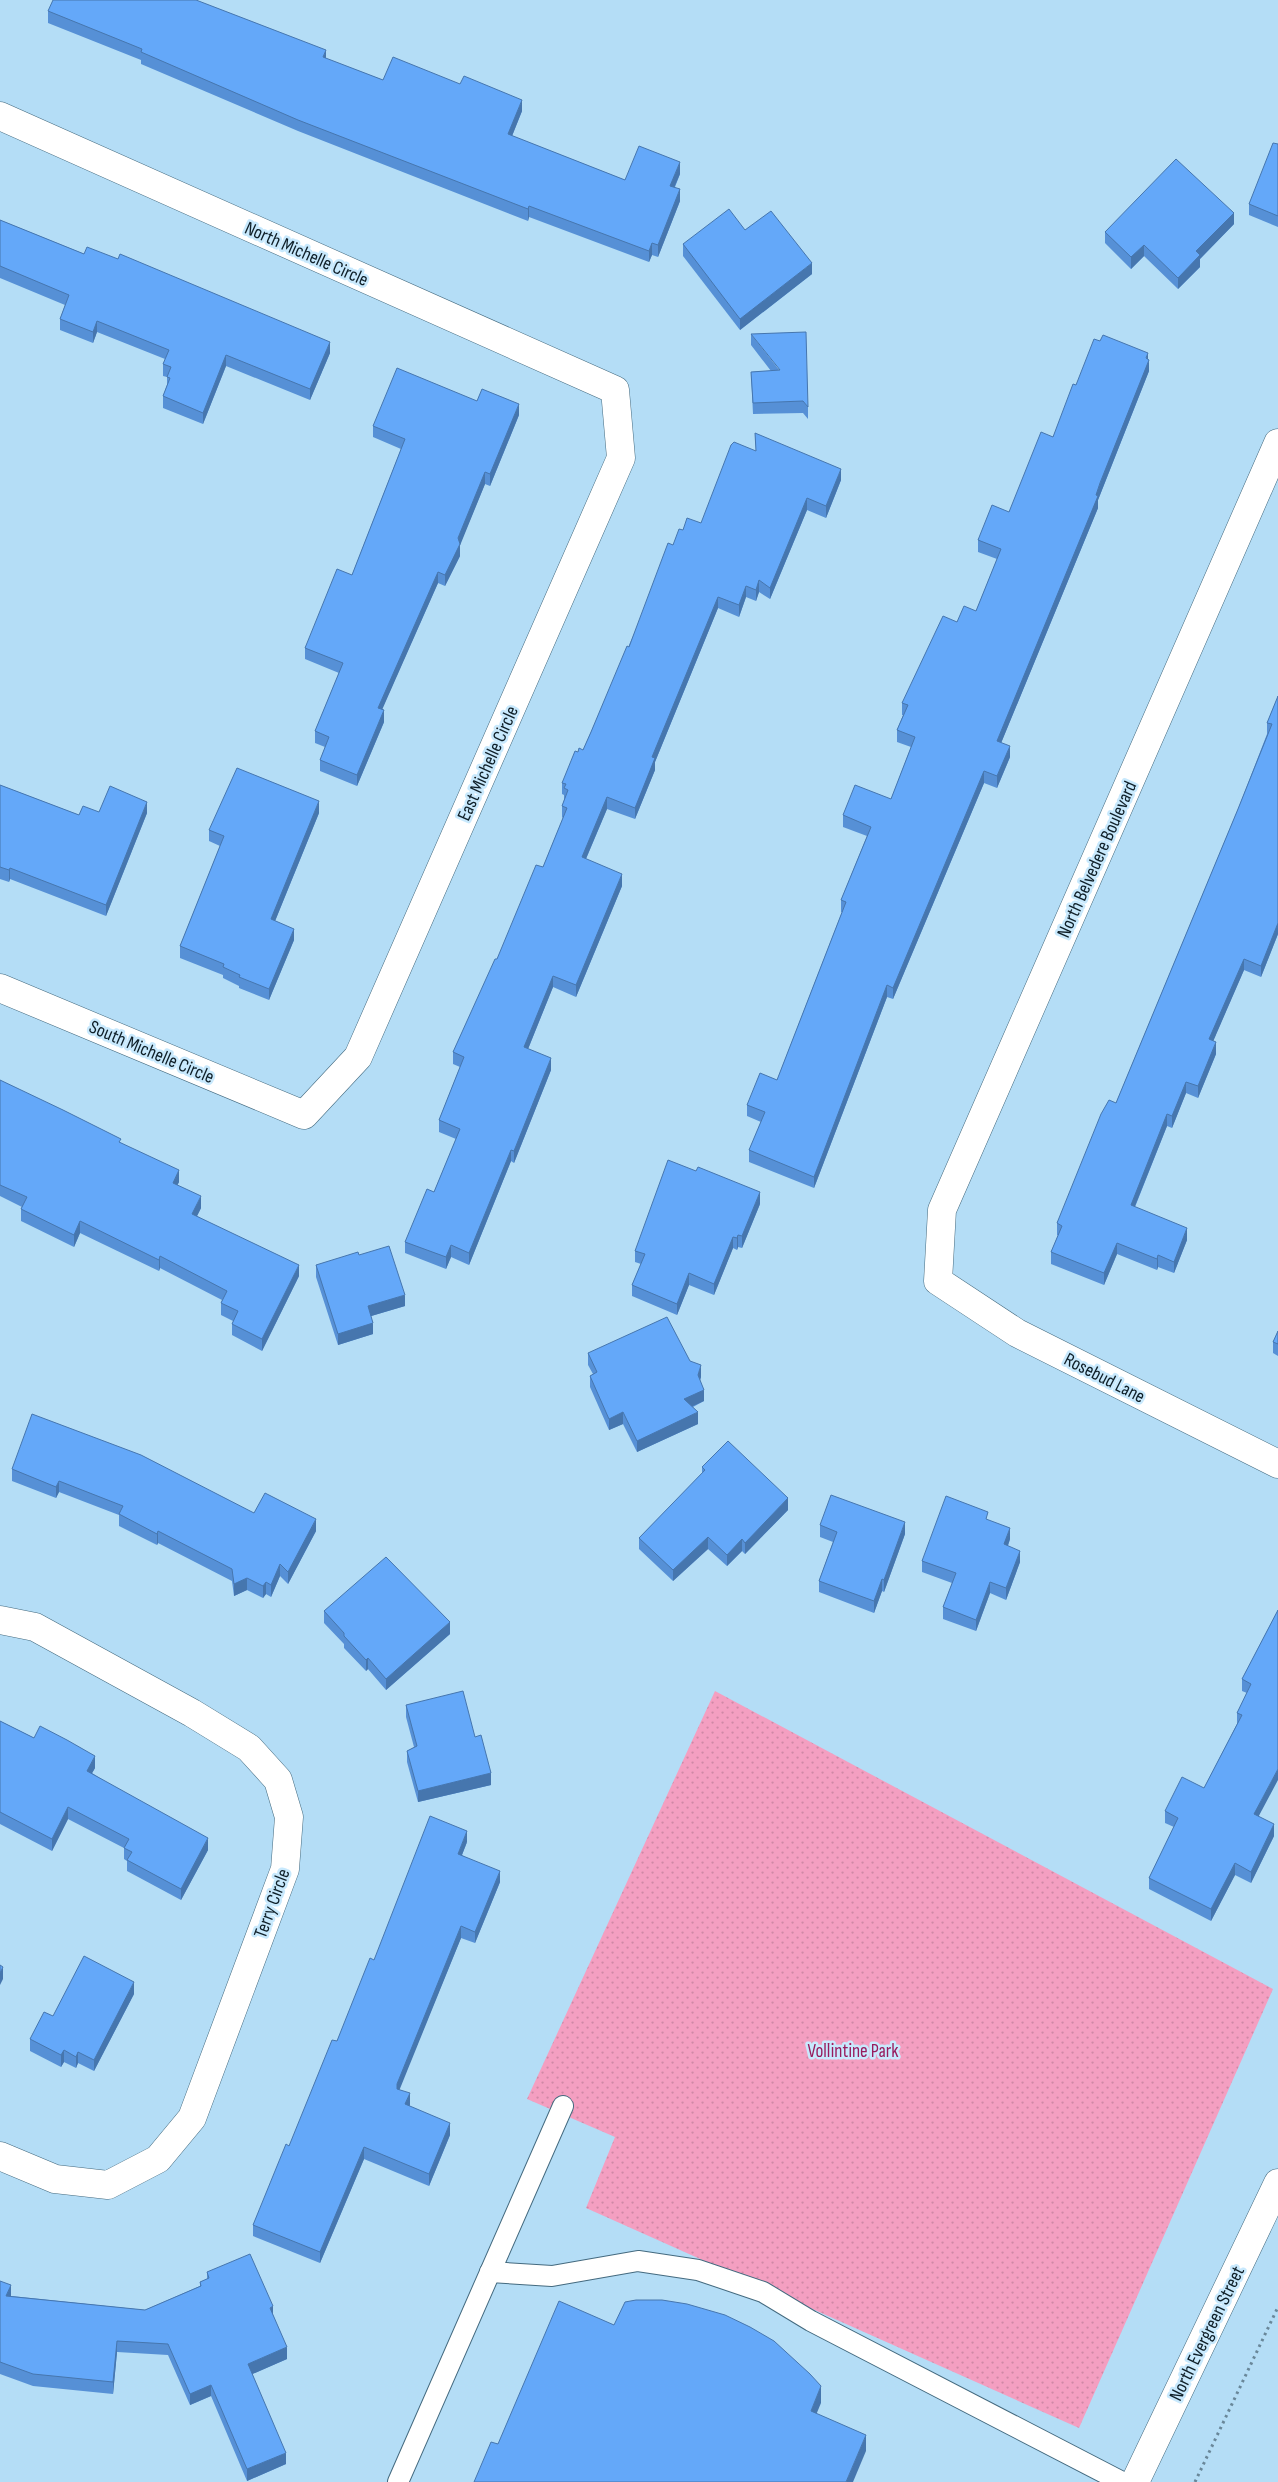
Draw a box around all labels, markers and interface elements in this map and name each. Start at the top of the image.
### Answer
street label: North Michelle Circle [241,217,372,292]
street label: East Michelle Circle [453,703,524,825]
street label: North Belvedere Boulevard [1053,778,1142,941]
street label: South Michelle Circle [85,1016,217,1089]
street label: Rosebud Lane [1060,1348,1149,1409]
street label: Terry Circle [249,1866,296,1941]
park label: Vollintine Park [807,2040,899,2063]
street label: North Evergreen Street [1165,2262,1250,2405]

